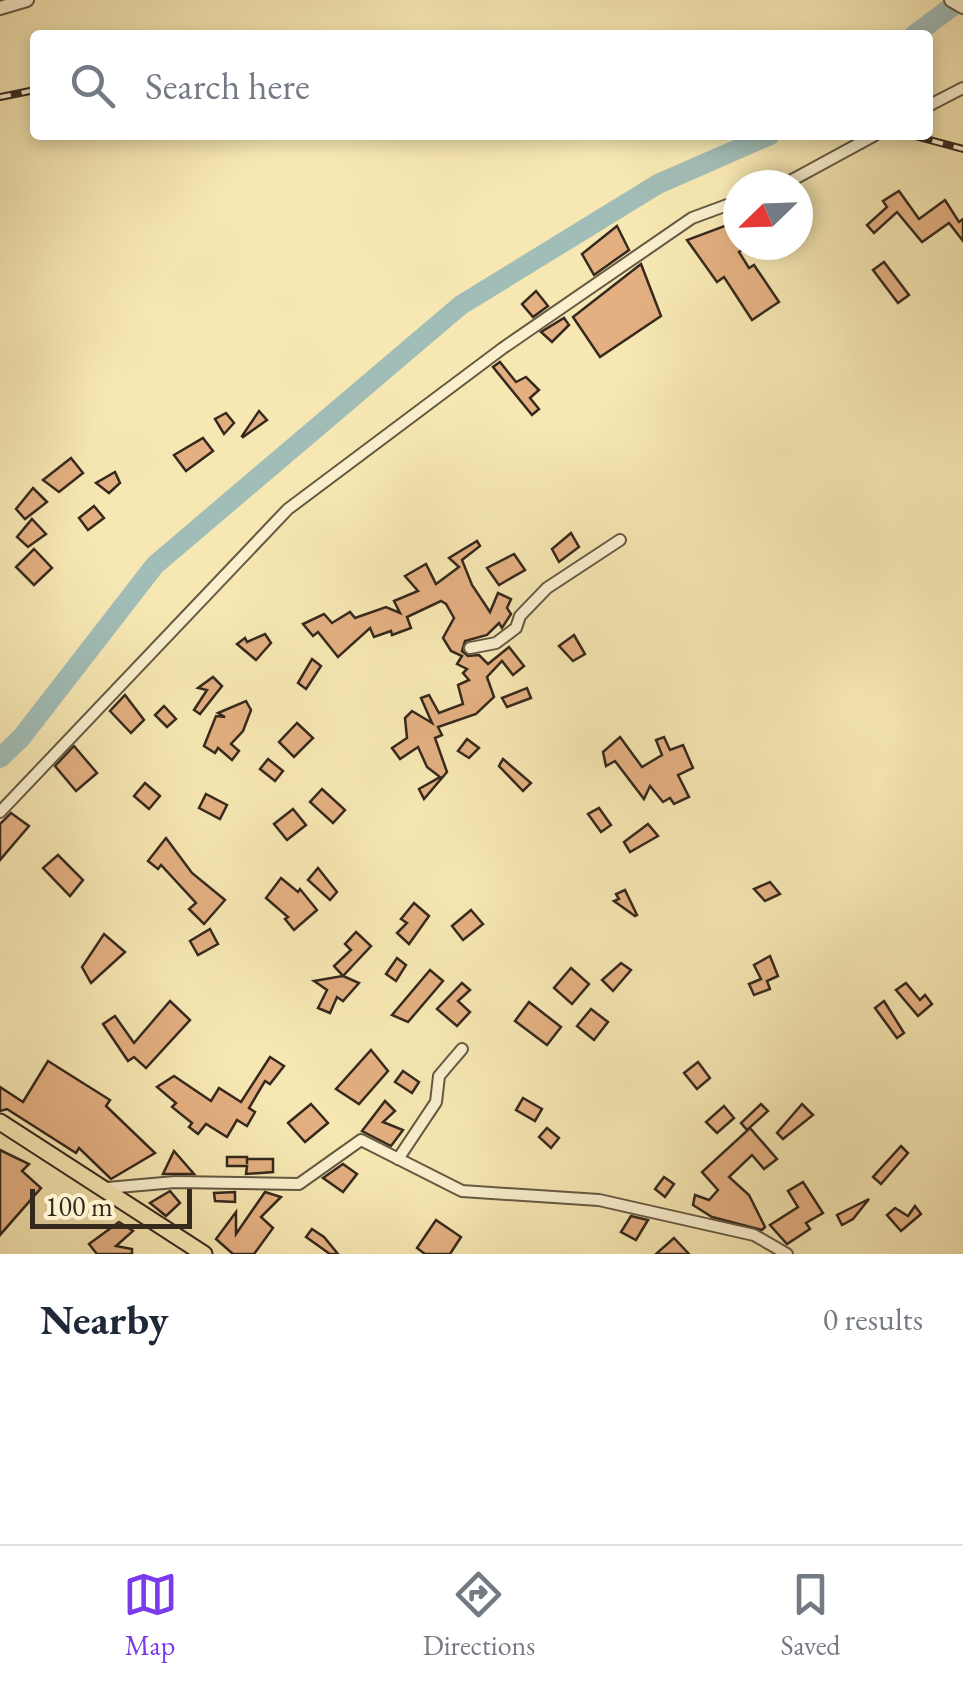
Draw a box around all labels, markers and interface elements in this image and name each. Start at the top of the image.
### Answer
search box [30,30,933,140]
icon: search [65,58,120,113]
text: Search here [145,61,310,110]
north arrow [723,170,813,260]
scale bar [30,1184,192,1228]
text: 100 m [45,1188,113,1224]
text: Nearby [40,1292,169,1347]
text: 0 results [823,1298,923,1340]
tab: Map [123,1567,178,1663]
tab: Directions [423,1567,535,1663]
tab: Saved [780,1567,840,1663]

